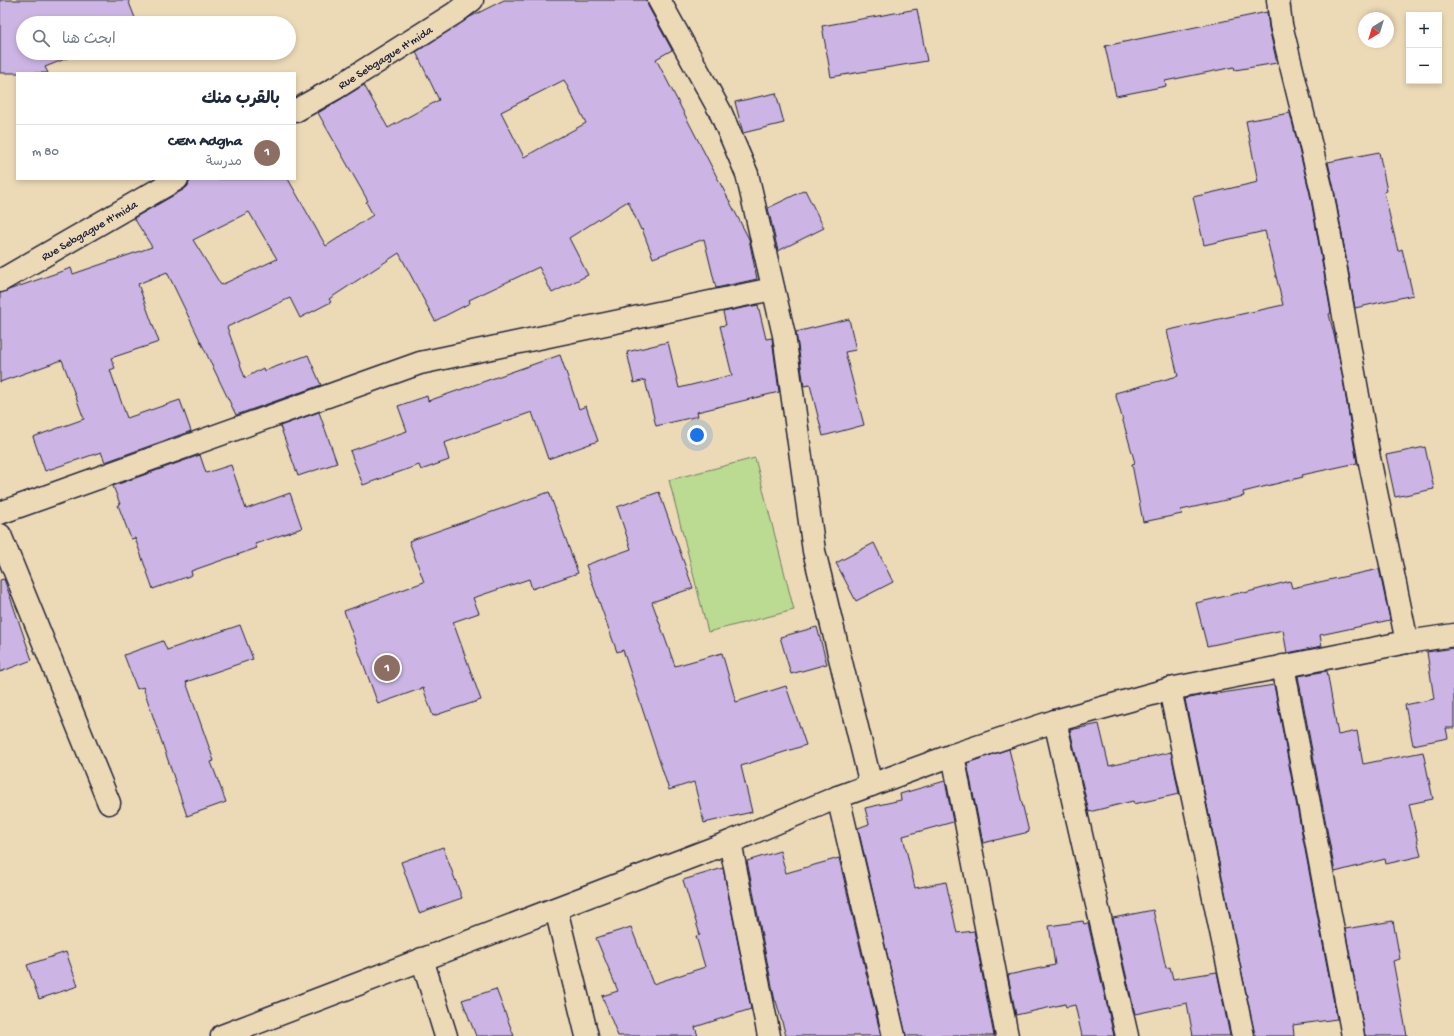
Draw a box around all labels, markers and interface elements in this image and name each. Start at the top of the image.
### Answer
north arrow [1358,12,1394,48]
map controls [1406,12,1442,84]
button: + [1406,12,1442,48]
search box [16,16,296,60]
street label: Rue Sebgague H'mida [336,24,436,93]
icon: search [30,27,52,49]
text: ابحث هنا [62,31,116,49]
button: − [1406,48,1442,84]
text: بالقرب منك [201,90,280,110]
text: CEM Adgha [168,133,242,151]
text: 80 m [32,145,59,160]
text: 1 [264,145,270,160]
text: مدرسة [206,155,242,170]
street label: Rue Sebgague H'mida [39,198,141,265]
your location [687,425,707,445]
pin: 1 [374,653,400,683]

